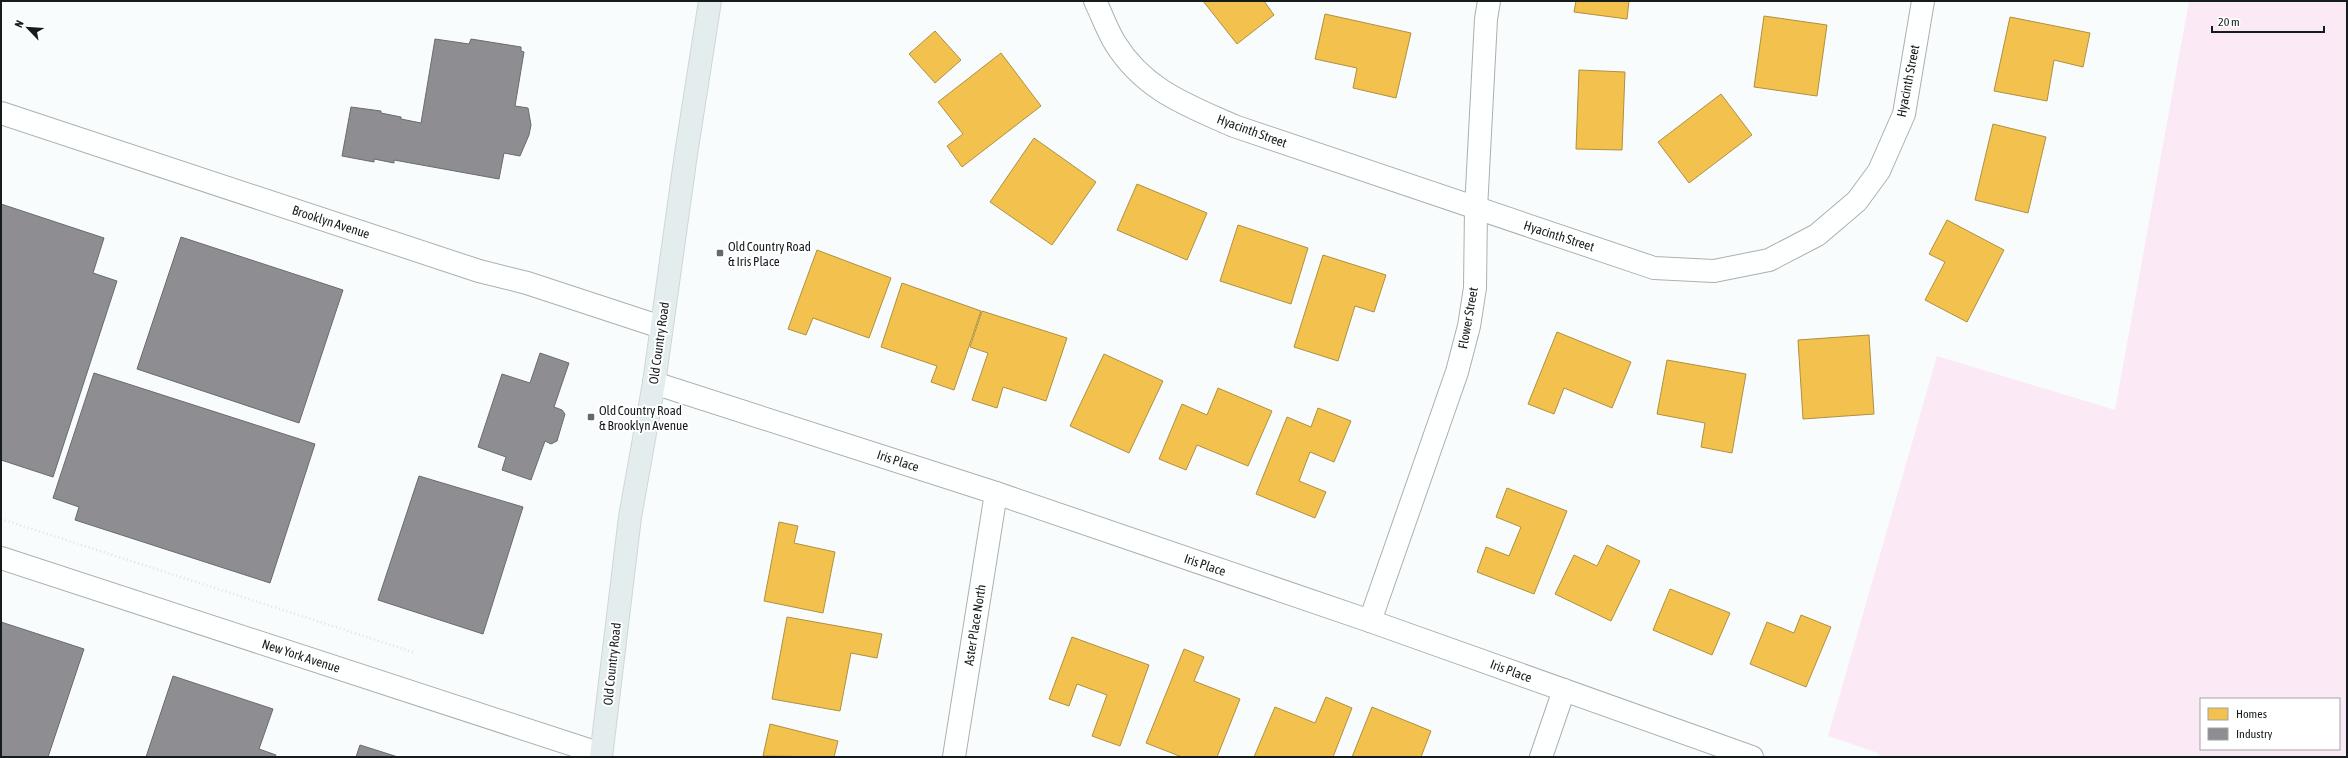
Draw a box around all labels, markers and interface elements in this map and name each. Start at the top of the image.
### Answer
north arrow [8,8,48,48]
scale bar [2212,8,2324,34]
text: 20 m [2218,15,2240,29]
text: N [12,18,26,29]
street label: Hyacinth Street [1894,43,1922,118]
street label: Hyacinth Street [1215,111,1289,151]
street label: Brooklyn Avenue [290,202,372,242]
street label: Hyacinth Street [1522,218,1596,255]
place label: Old Country Road & Iris Place [728,239,811,269]
marker: Old Country Road & Iris Place [715,248,725,258]
street label: Flower Street [1455,286,1481,350]
street label: Old Country Road [646,301,672,385]
place label: Old Country Road & Brooklyn Avenue [599,403,688,433]
marker: Old Country Road & Brooklyn Avenue [586,412,596,422]
street label: Iris Place [875,447,921,475]
street label: Iris Place [1182,551,1228,579]
street label: Aster Place North [961,583,989,667]
street label: Old Country Road [600,622,624,706]
street label: New York Avenue [260,636,342,676]
street label: Iris Place [1488,657,1534,685]
legend [2200,698,2340,750]
text: Homes [2236,707,2267,721]
text: Industry [2236,727,2273,741]

